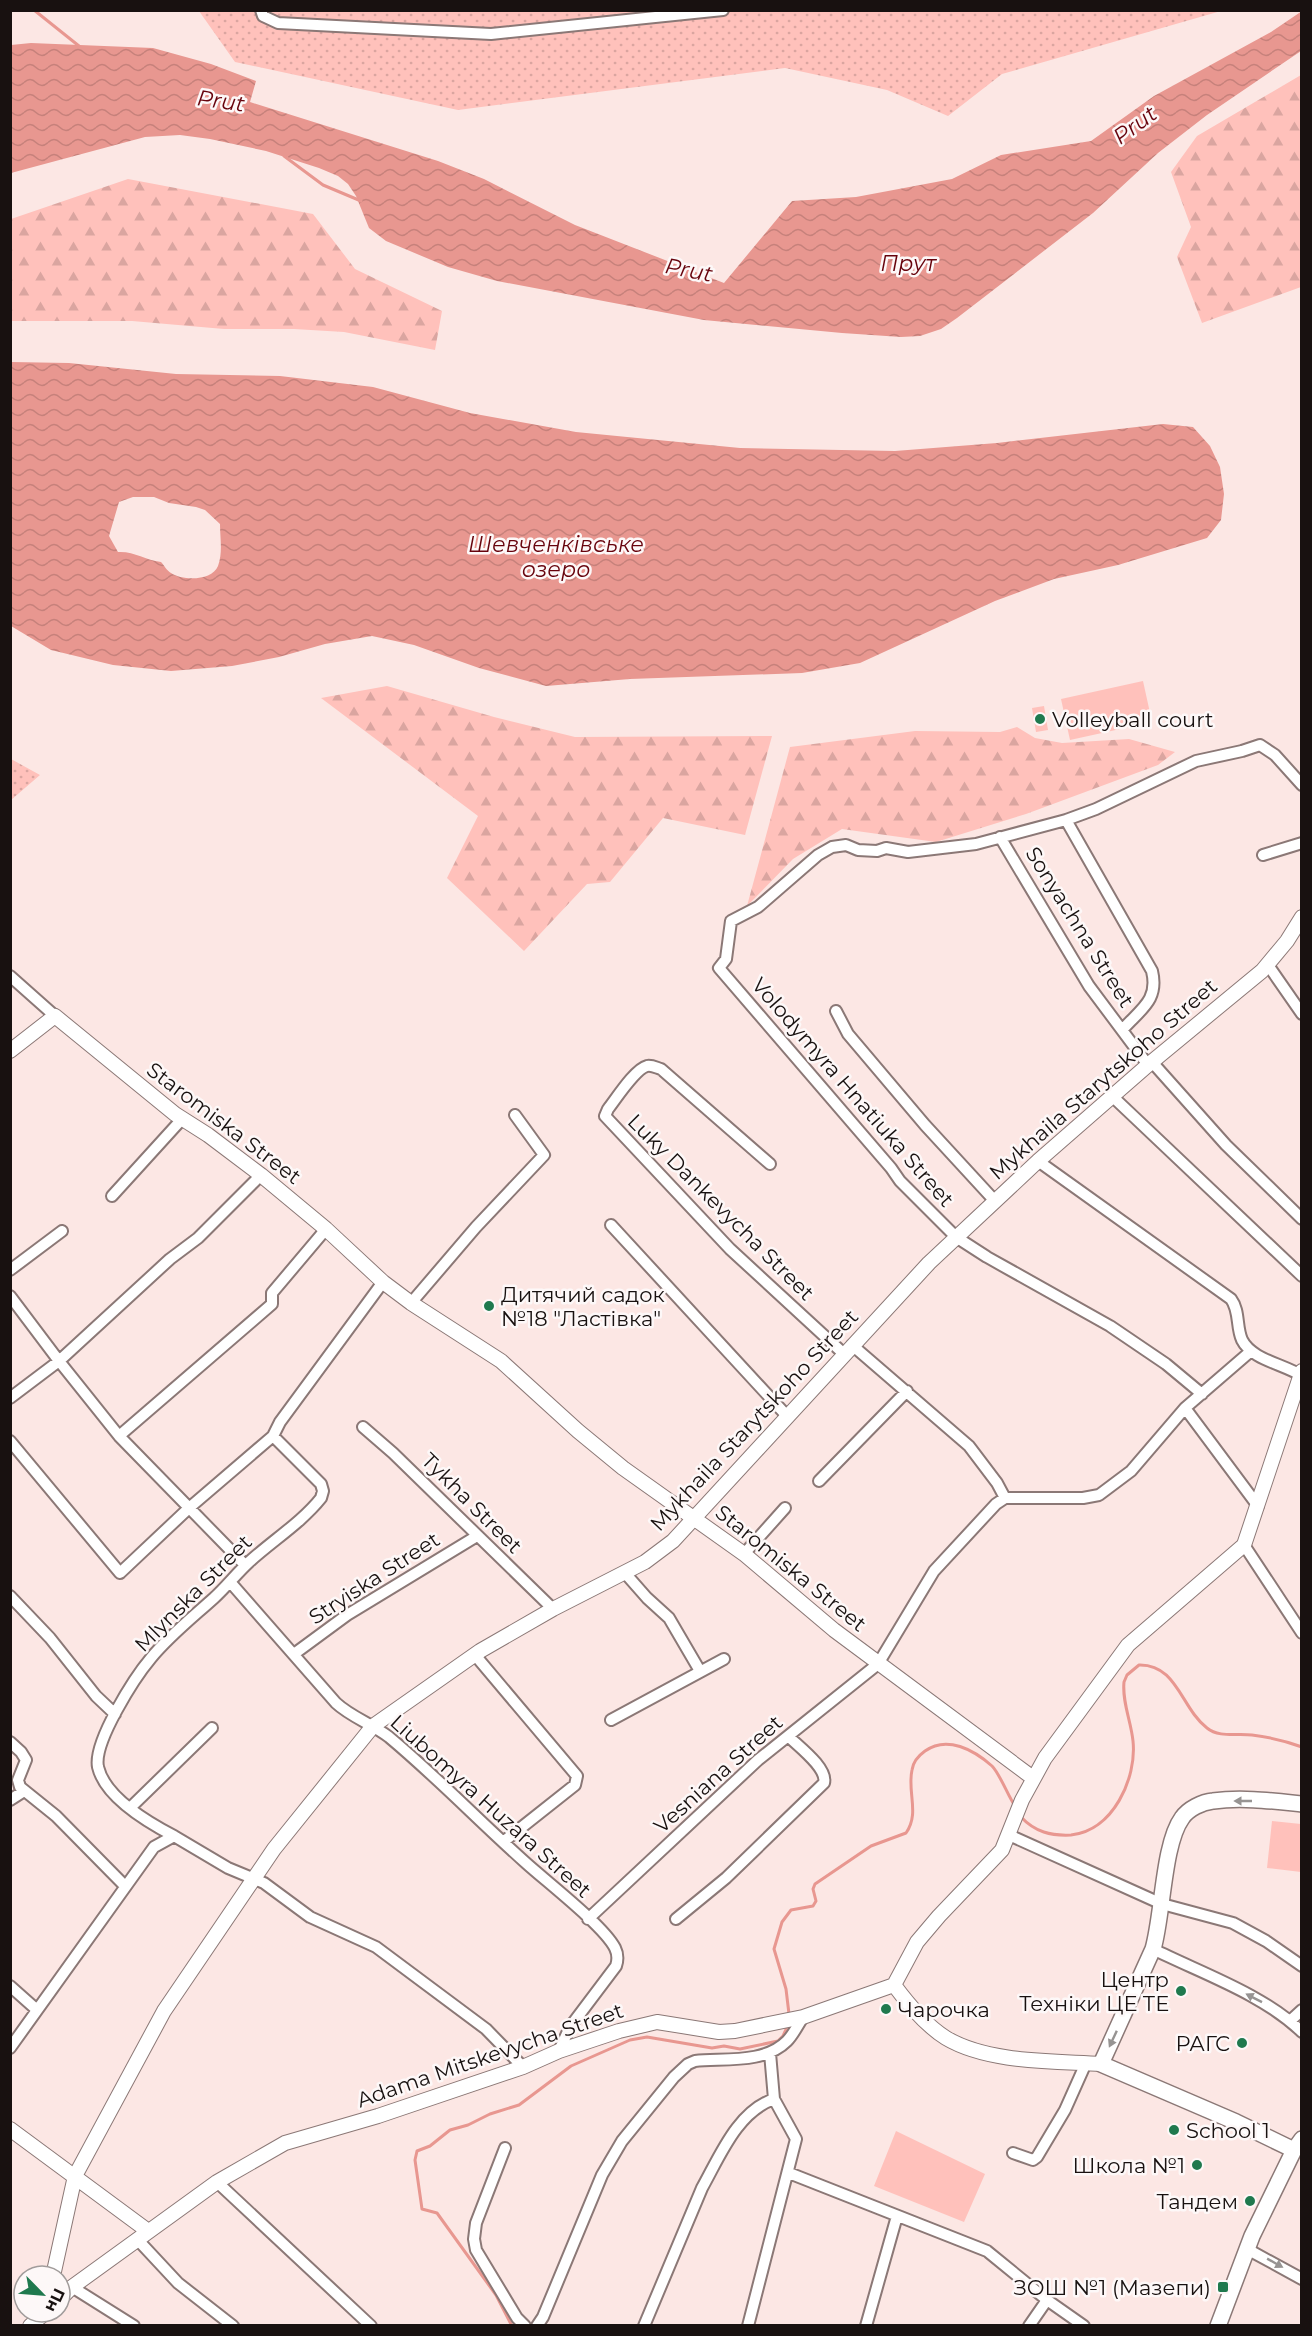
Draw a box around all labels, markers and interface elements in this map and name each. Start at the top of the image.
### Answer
water label: Prut [195,84,247,118]
water label: Prut [1108,100,1162,150]
water label: Прут [880,250,937,277]
water label: Prut [663,252,715,288]
water label: Шевченківське озеро [468,531,644,583]
place label: Volleyball court [1052,707,1213,732]
marker: Volleyball court [1033,712,1047,726]
street label: Sonyachna Street [1020,842,1140,1012]
street label: Volodymyra Hnatiuka Street [747,972,959,1212]
street label: Mykhaila Starytskoho Street [984,973,1222,1185]
street label: Staromiska Street [142,1057,306,1189]
street label: Luky Dankevycha Street [623,1109,819,1305]
place label: Дитячий садок №18 "Ластівка" [501,1282,665,1331]
marker: Дитячий садок №18 "Ластівка" [482,1299,496,1313]
street label: Mykhaila Starytskoho Street [645,1304,863,1536]
street label: Tykha Street [417,1448,527,1558]
street label: Staromiska Street [711,1500,871,1636]
street label: Stryiska Street [304,1526,444,1630]
street label: Mlynska Street [129,1529,257,1657]
street label: Liubomyra Huzara Street [385,1709,597,1903]
street label: Vesniana Street [649,1710,787,1838]
one-way arrow [1234,1796,1253,1805]
place label: Центр Техніки ЦЕ ТЕ [1019,1967,1169,2016]
marker: Центр Техніки ЦЕ ТЕ [1174,1984,1188,1998]
one-way arrow [1245,1994,1263,2004]
place label: Чарочка [898,1997,990,2022]
street label: Adama Mitskevycha Street [353,1998,627,2112]
marker: Чарочка [879,2002,893,2016]
one-way arrow [1108,2030,1117,2047]
place label: РАГС [1175,2031,1230,2056]
marker: РАГС [1235,2036,1249,2050]
place label: School 1 [1186,2118,1270,2143]
marker: School 1 [1167,2123,1181,2137]
place label: Школа №1 [1073,2153,1185,2178]
marker: Школа №1 [1190,2158,1204,2172]
place label: Тандем [1157,2189,1238,2214]
marker: Тандем [1243,2194,1257,2208]
one-way arrow [1267,2258,1284,2268]
north arrow [12,2264,72,2324]
place label: ЗОШ №1 (Мазепи) [1014,2275,1211,2300]
marker: ЗОШ №1 (Мазепи) [1216,2280,1230,2294]
text: Пн [41,2285,69,2315]

